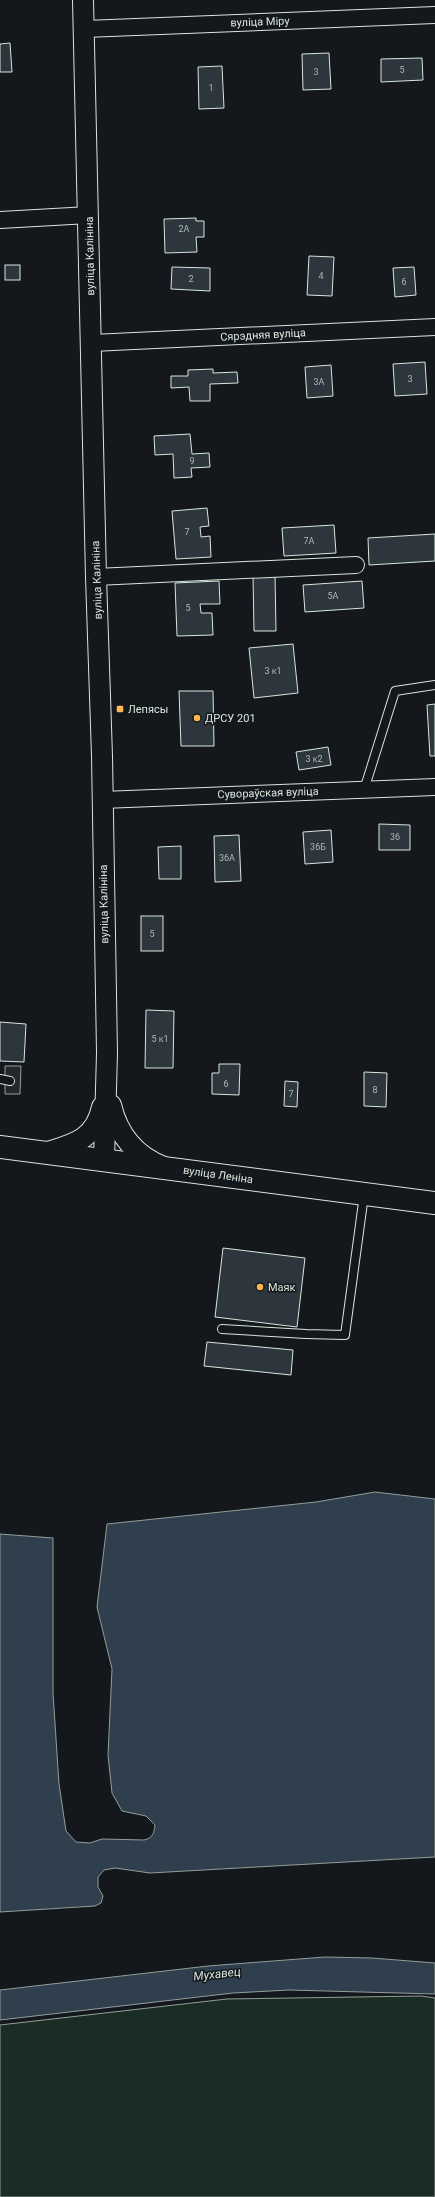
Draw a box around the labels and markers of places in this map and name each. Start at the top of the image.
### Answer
place label: Лепясы [128,703,168,716]
marker: Лепясы [115,704,125,714]
place label: ДРСУ 201 [205,712,256,725]
marker: ДРСУ 201 [192,713,202,723]
place label: Маяк [268,1281,296,1294]
marker: Маяк [255,1282,265,1292]

